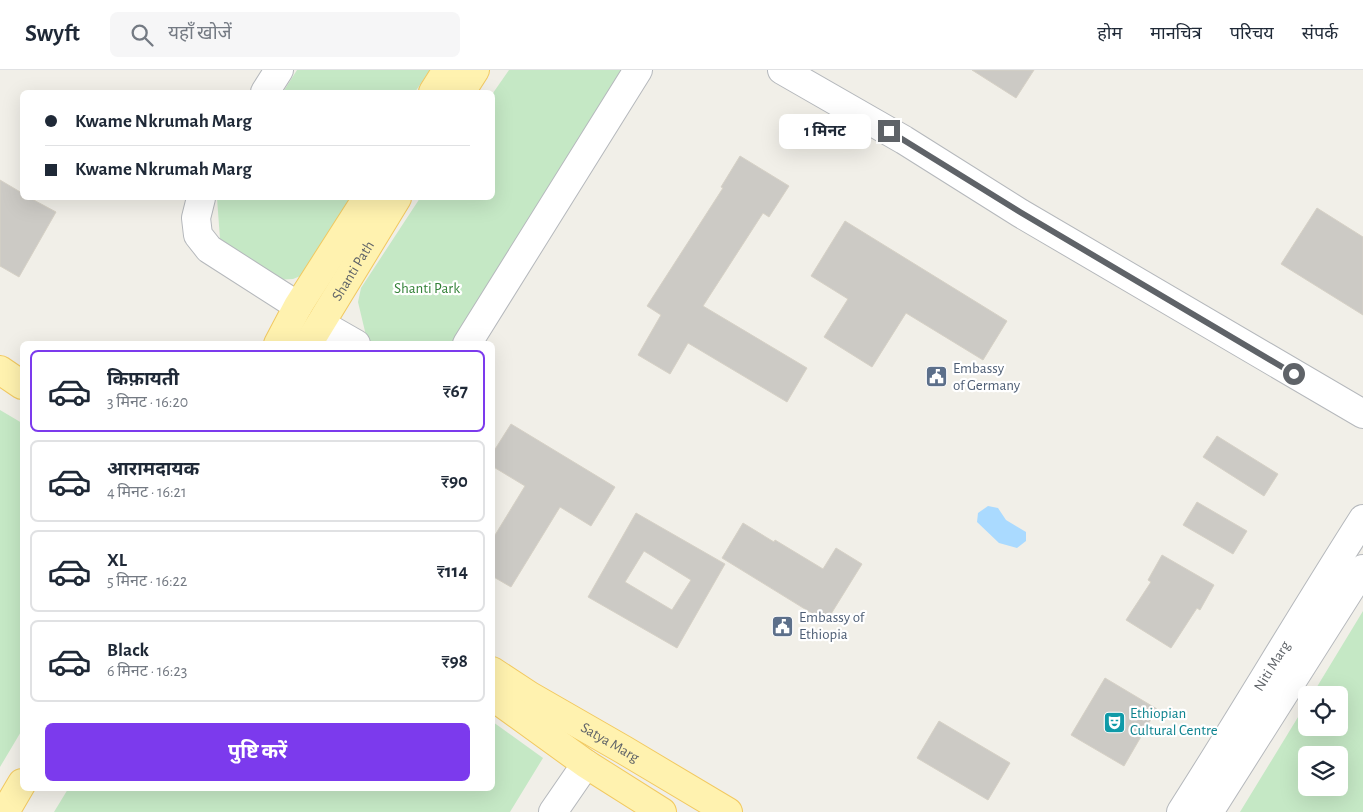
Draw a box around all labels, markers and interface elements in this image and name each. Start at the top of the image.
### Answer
search box [110,12,460,57]
icon: search [128,21,156,49]
text: Swyft [25,22,80,46]
text: यहाँ खोजें [168,24,232,43]
text: होम [1097,25,1122,43]
text: मानचित्र [1150,25,1202,43]
text: परिचय [1230,25,1274,43]
text: संपर्क [1302,25,1338,43]
text: Kwame Nkrumah Marg [75,112,252,131]
callout: 1 मिनट [779,114,872,148]
route end [878,120,900,142]
text: 1 मिनट [804,123,846,139]
text: Kwame Nkrumah Marg [75,160,252,179]
street label: Shanti Path [329,238,377,303]
park label: Shanti Park [394,281,460,296]
place label: Embassy of Germany [953,361,1021,393]
route start [1283,363,1305,385]
public building icon: Embassy of Germany [925,365,949,389]
icon: car [47,369,92,414]
text: किफ़ायती [107,370,179,389]
text: ₹67 [443,382,468,401]
text: 3 मिनट · 16:20 [107,394,188,410]
icon: car [47,459,92,504]
text: आरामदायक [107,460,199,479]
text: ₹90 [441,472,468,491]
text: 4 मिनट · 16:21 [107,484,186,500]
icon: car [47,549,92,594]
text: XL [107,551,127,570]
text: ₹114 [437,562,468,581]
text: 5 मिनट · 16:22 [107,573,187,589]
place label: Embassy of Ethiopia [799,610,866,642]
public building icon: Embassy of Ethiopia [771,614,795,638]
street label: Niti Marg [1251,638,1293,693]
icon: car [47,639,92,684]
text: Black [107,641,149,660]
text: ₹98 [441,652,468,671]
text: 6 मिनट · 16:23 [107,663,187,679]
map controls [1298,686,1348,796]
button: locate [1298,686,1348,736]
place label: Ethiopian Cultural Centre [1130,706,1218,738]
theatre icon: Ethiopian Cultural Centre [1102,710,1126,734]
street label: Satya Marg [578,719,643,765]
button: पुष्टि करें [45,723,470,781]
button: layers [1298,746,1348,796]

